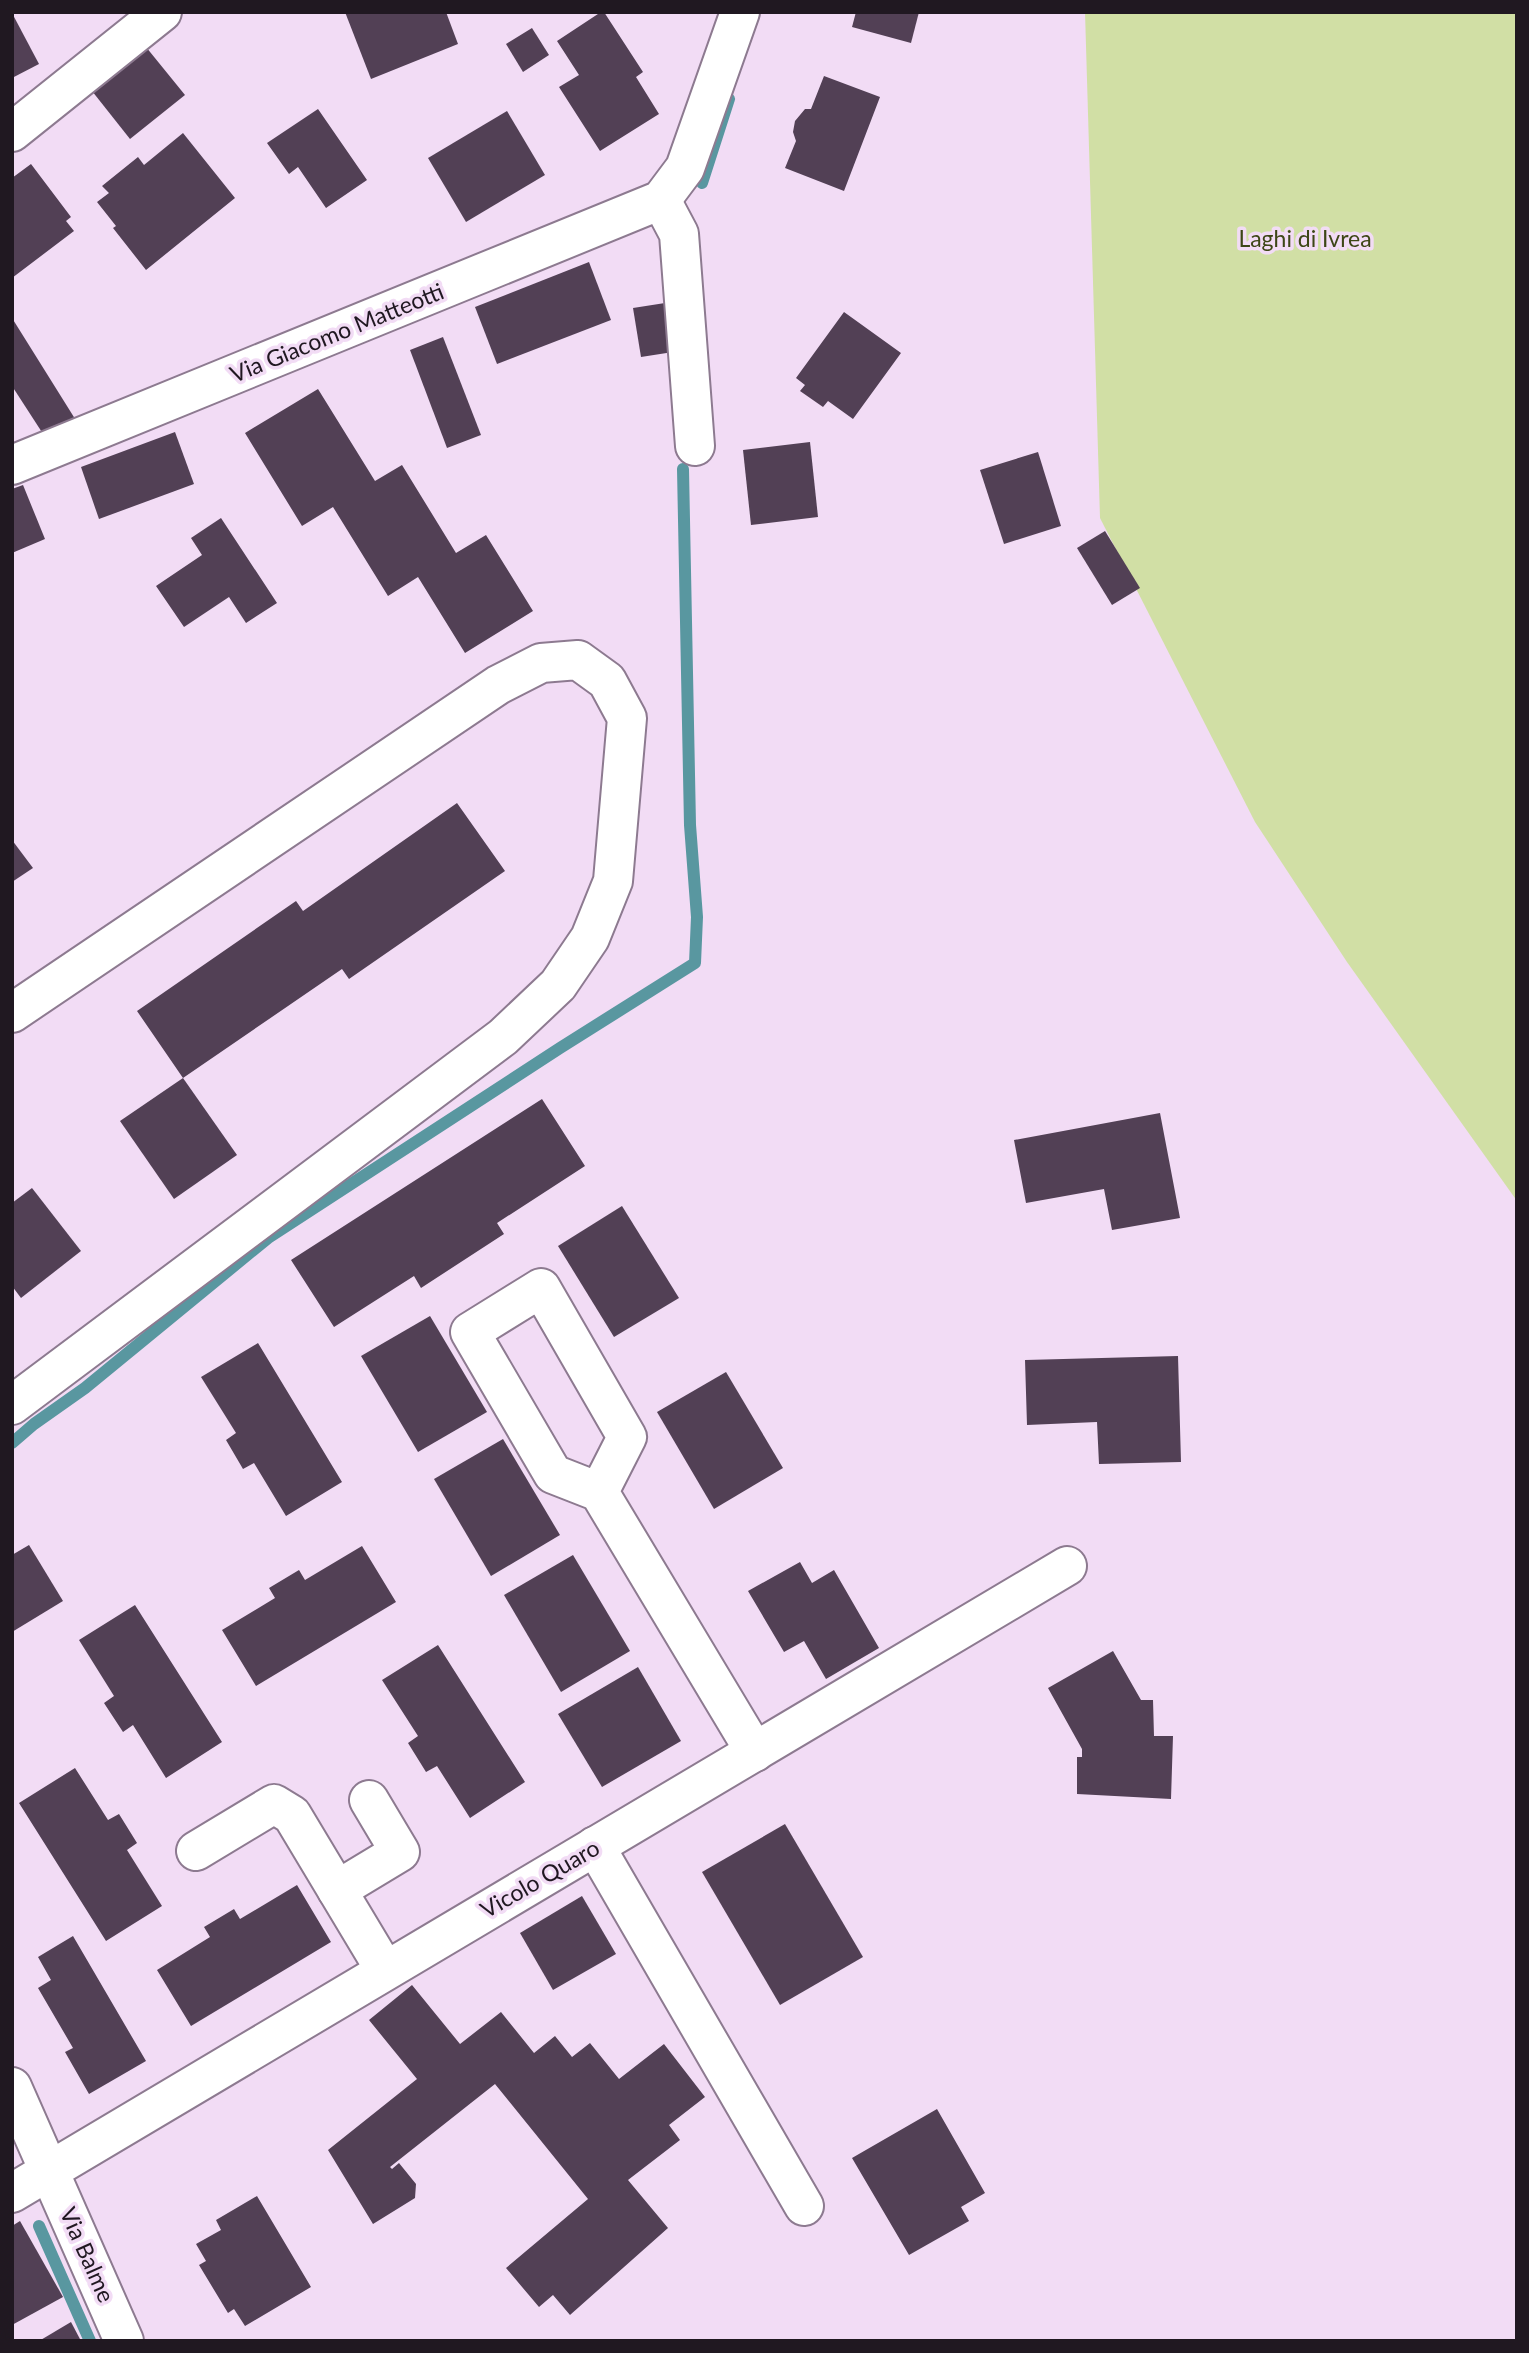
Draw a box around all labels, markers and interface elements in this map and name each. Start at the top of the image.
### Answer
park label: Laghi di Ivrea [1238,224,1372,252]
street label: Via Giacomo Matteotti [226,276,448,388]
street label: Vicolo Quaro [475,1833,604,1923]
street label: Via Balme [55,2203,121,2306]

